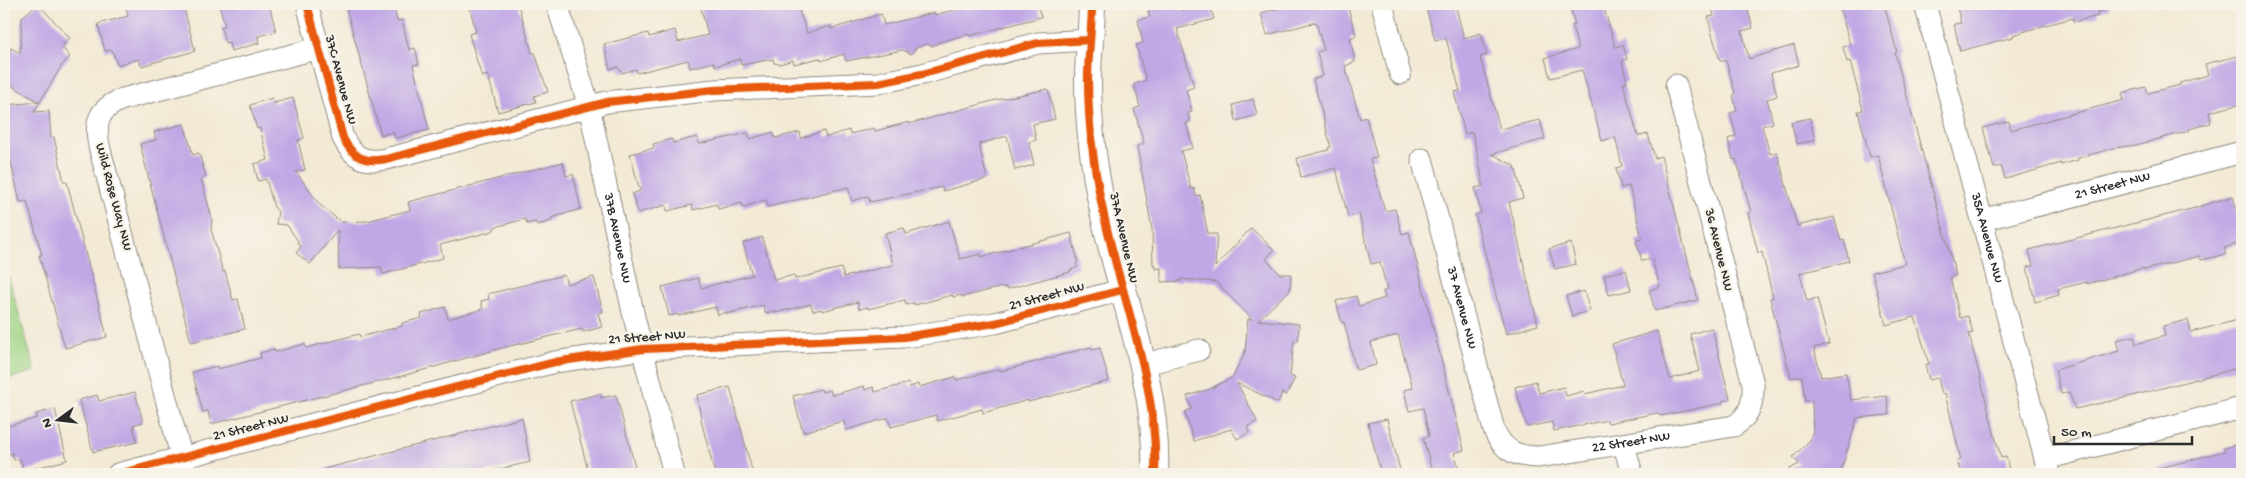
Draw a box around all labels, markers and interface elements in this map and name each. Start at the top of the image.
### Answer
street label: 37C Avenue NW [320,32,360,127]
street label: Wild Rose Way NW [90,141,136,253]
street label: 21 Street NW [2073,168,2152,204]
street label: 37A Avenue NW [1104,190,1142,285]
street label: 35A Avenue NW [1966,190,2007,285]
street label: 37B Avenue NW [599,191,635,285]
street label: 36 Avenue NW [1699,206,1736,293]
street label: 37 Avenue NW [1442,264,1481,351]
street label: 21 Street NW [1007,279,1087,315]
street label: 21 Street NW [608,327,686,349]
north arrow [32,396,82,446]
street label: 21 Street NW [211,410,291,446]
scale bar [2054,413,2191,445]
text: N [38,416,57,429]
text: 50 m [2061,424,2092,442]
street label: 22 Street NW [1591,428,1671,457]

